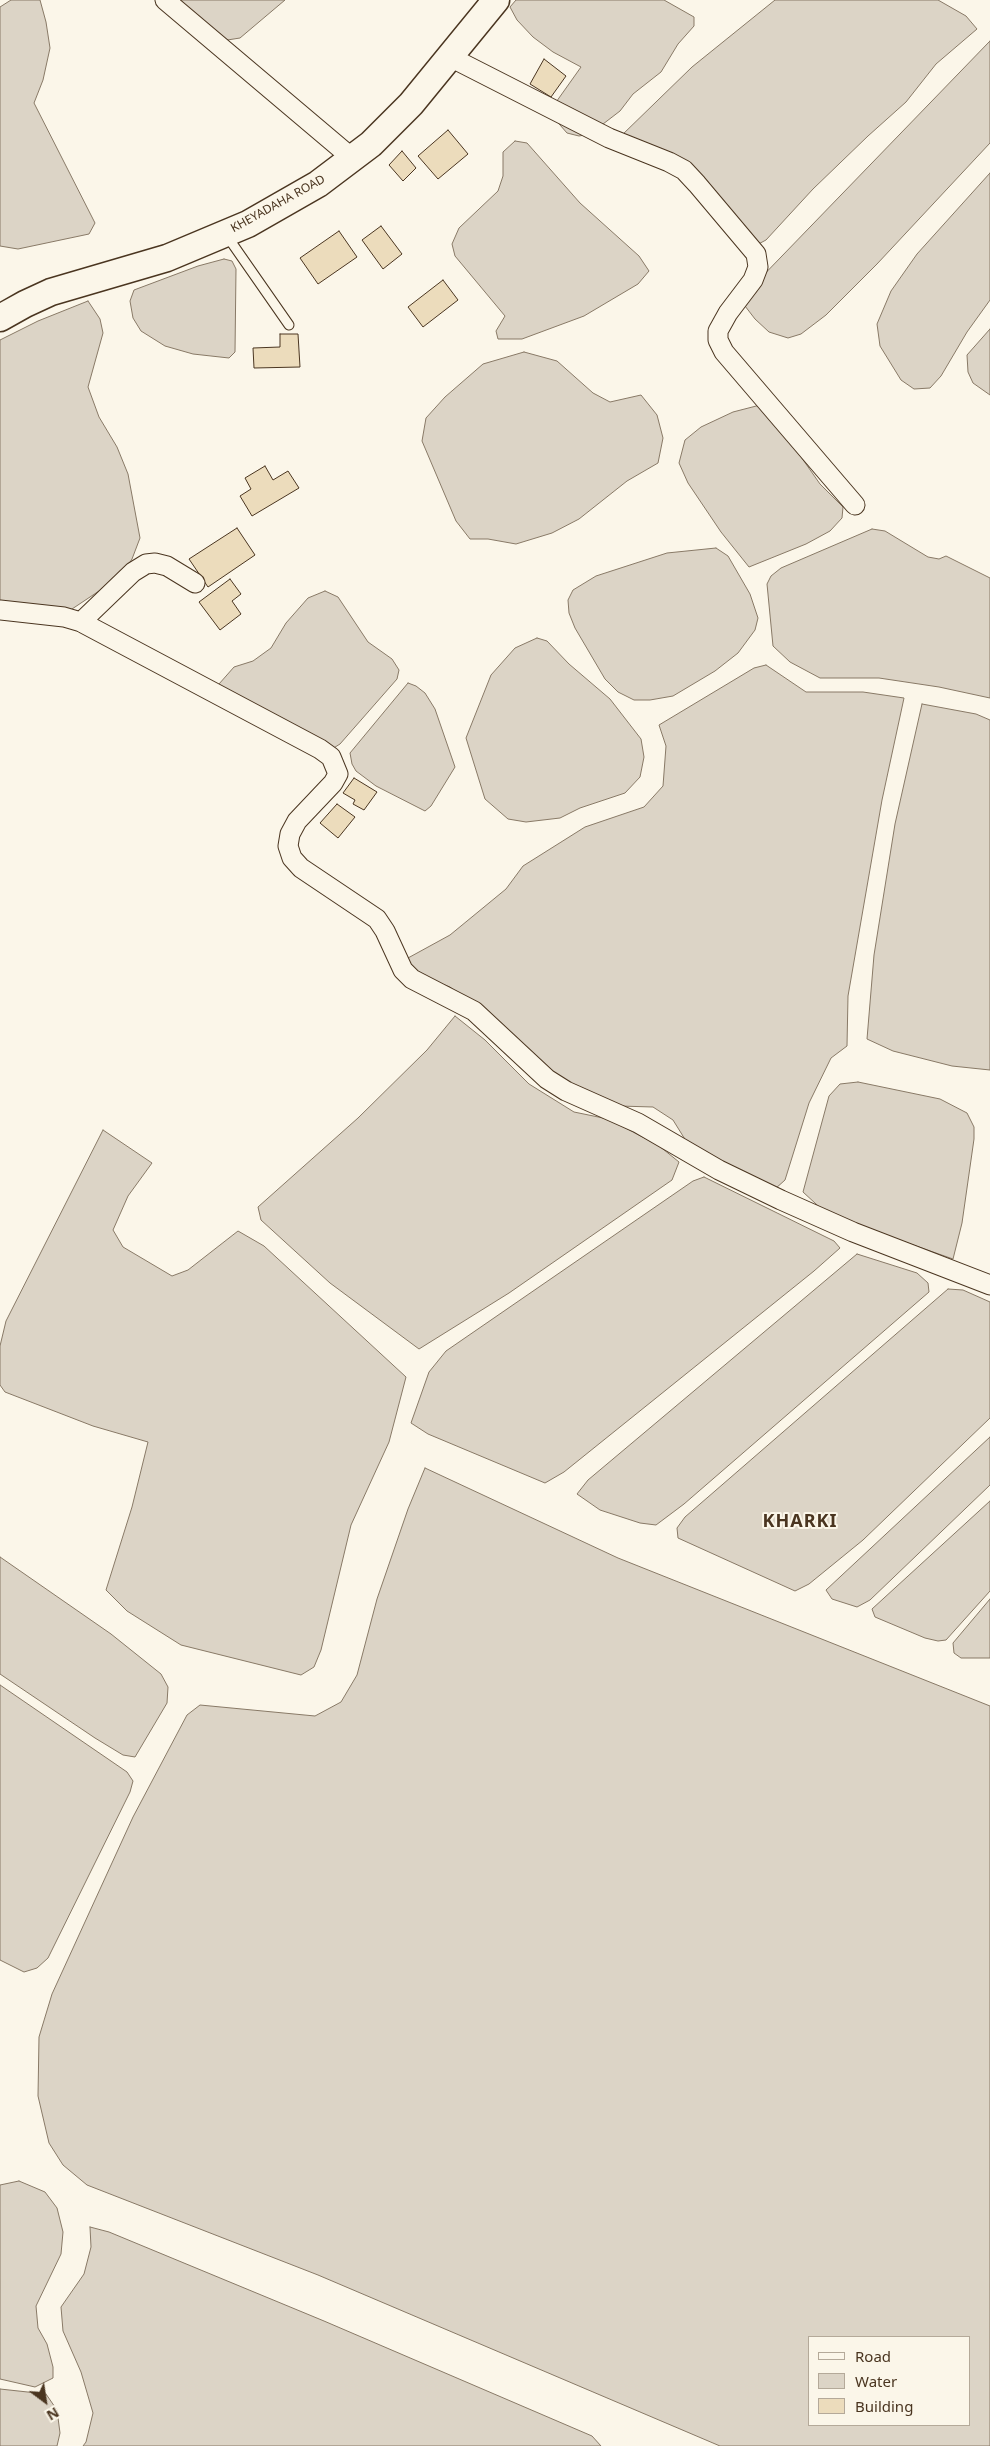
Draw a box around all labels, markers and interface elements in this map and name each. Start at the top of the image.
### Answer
street label: KHEYADAHA ROAD [228,172,328,236]
district label: KHARKI [762,1511,838,1533]
legend [808,2336,970,2426]
text: Road [855,2346,891,2366]
text: Water [855,2371,897,2391]
north arrow [20,2376,70,2426]
text: Building [855,2396,913,2416]
text: N [43,2403,63,2425]

